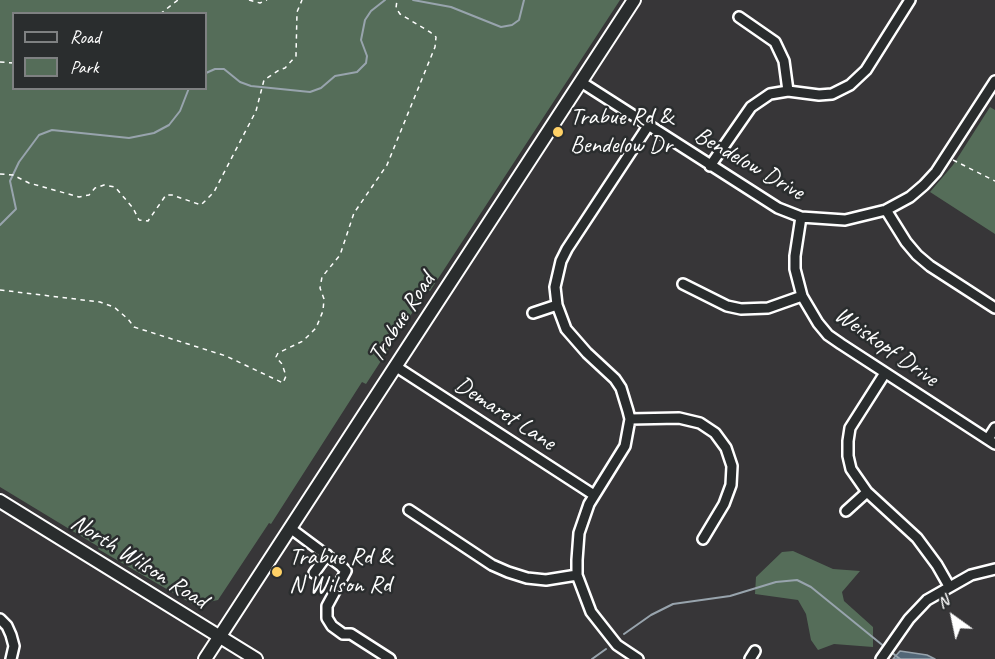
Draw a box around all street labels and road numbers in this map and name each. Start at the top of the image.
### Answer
street label: Bendelow Drive [689,121,809,207]
street label: Trabue Road [362,268,442,368]
street label: Weiskopf Drive [829,301,943,393]
street label: Demaret Lane [449,371,561,457]
street label: North Wilson Road [65,508,213,616]

